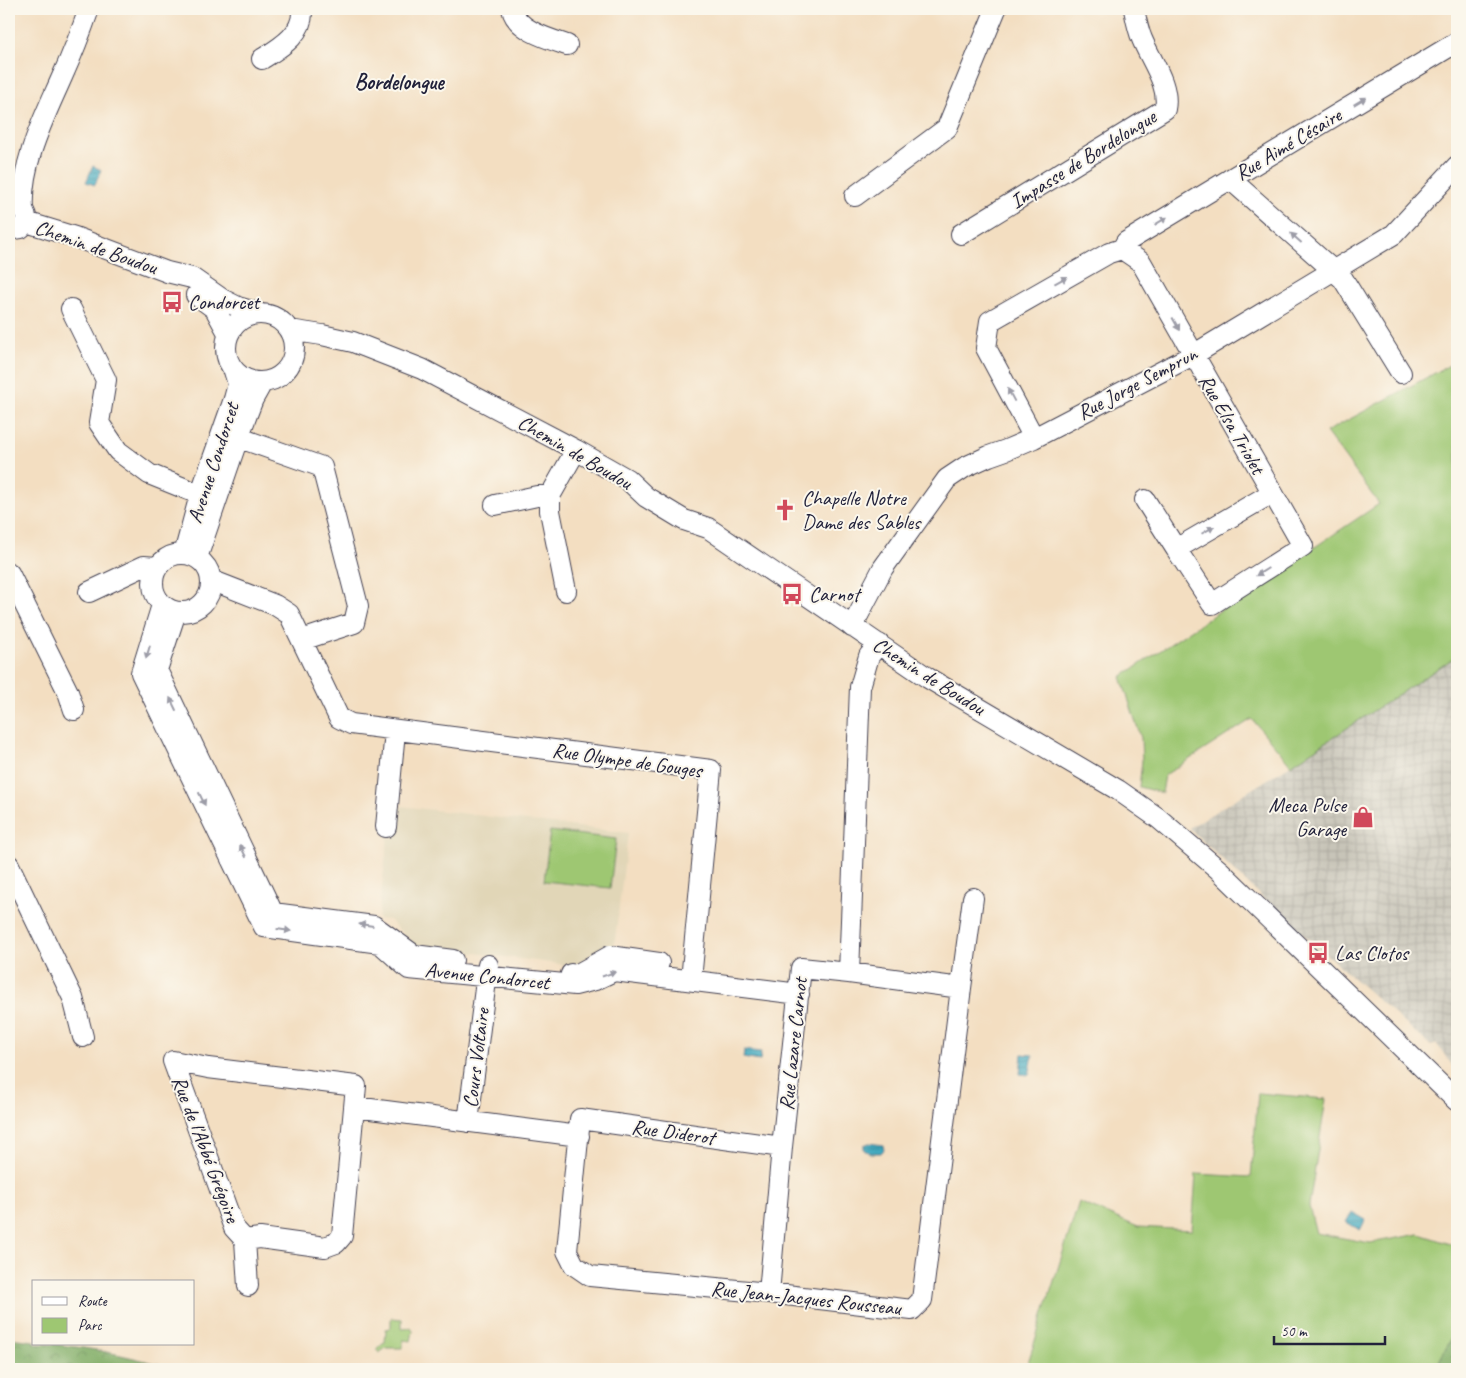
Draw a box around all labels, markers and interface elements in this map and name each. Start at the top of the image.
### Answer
district label: Bordelongue [354,68,445,96]
one-way arrow [1353,96,1366,105]
street label: Rue Aimé Césaire [1230,101,1347,186]
street label: Impasse de Bordelongue [1005,103,1162,214]
street label: Chemin de Boudou [31,214,162,280]
one-way arrow [1154,217,1167,226]
one-way arrow [1291,232,1303,244]
one-way arrow [1054,276,1068,285]
bus stop icon: Condorcet [159,289,185,315]
place label: Condorcet [188,289,261,315]
one-way arrow [1171,317,1180,330]
street label: Rue Jorge Semprun [1073,340,1203,426]
street label: Rue Elsa Triolet [1193,370,1272,480]
one-way arrow [1007,387,1015,402]
street label: Avenue Condorcet [181,398,245,526]
street label: Chemin de Boudou [513,409,638,496]
place label: Chapelle Notre Dame des Sables [802,485,922,535]
church icon: Chapelle Notre Dame des Sables [772,497,798,523]
one-way arrow [1201,526,1216,534]
one-way arrow [1255,567,1268,577]
bus stop icon: Carnot [779,581,805,607]
place label: Carnot [809,581,863,607]
street label: Chemin de Boudou [868,631,991,721]
one-way arrow [143,644,151,659]
one-way arrow [169,697,177,711]
street label: Rue Olympe de Gouges [551,737,705,784]
one-way arrow [198,792,206,806]
place label: Meca Pulse Garage [1269,792,1348,842]
shop icon: Meca Pulse Garage [1350,804,1376,830]
one-way arrow [239,844,247,858]
one-way arrow [357,921,373,929]
one-way arrow [277,926,293,934]
bus stop icon: Las Clotos [1305,940,1331,966]
place label: Las Clotos [1335,940,1410,966]
street label: Avenue Condorcet [424,957,553,996]
one-way arrow [602,970,617,978]
street label: Rue Lazare Carnot [773,974,813,1112]
street label: Cours Voltaire [457,1006,495,1109]
street label: Rue de l'Abbé Grégoire [166,1072,246,1227]
street label: Rue Diderot [630,1113,719,1151]
street label: Rue Jean-Jacques Rousseau [710,1275,904,1321]
legend [32,1280,195,1346]
text: Route [78,1292,108,1311]
scale bar [1274,1313,1385,1345]
text: Parc [78,1316,102,1335]
text: 50 m [1281,1322,1308,1341]

